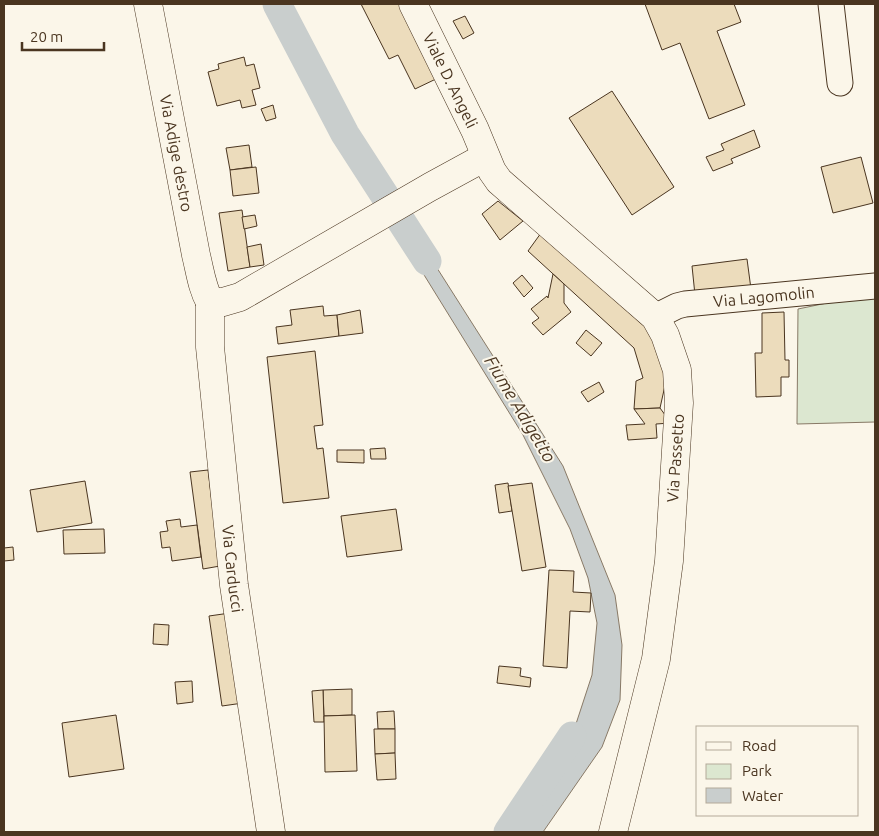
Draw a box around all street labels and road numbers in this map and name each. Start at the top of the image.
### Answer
street label: Viale D. Angeli [420,30,482,131]
street label: Via Adige destro [157,93,197,213]
street label: Via Lagomolin [712,283,815,310]
street label: Via Passetto [663,413,687,503]
street label: Via Carducci [219,524,247,614]

